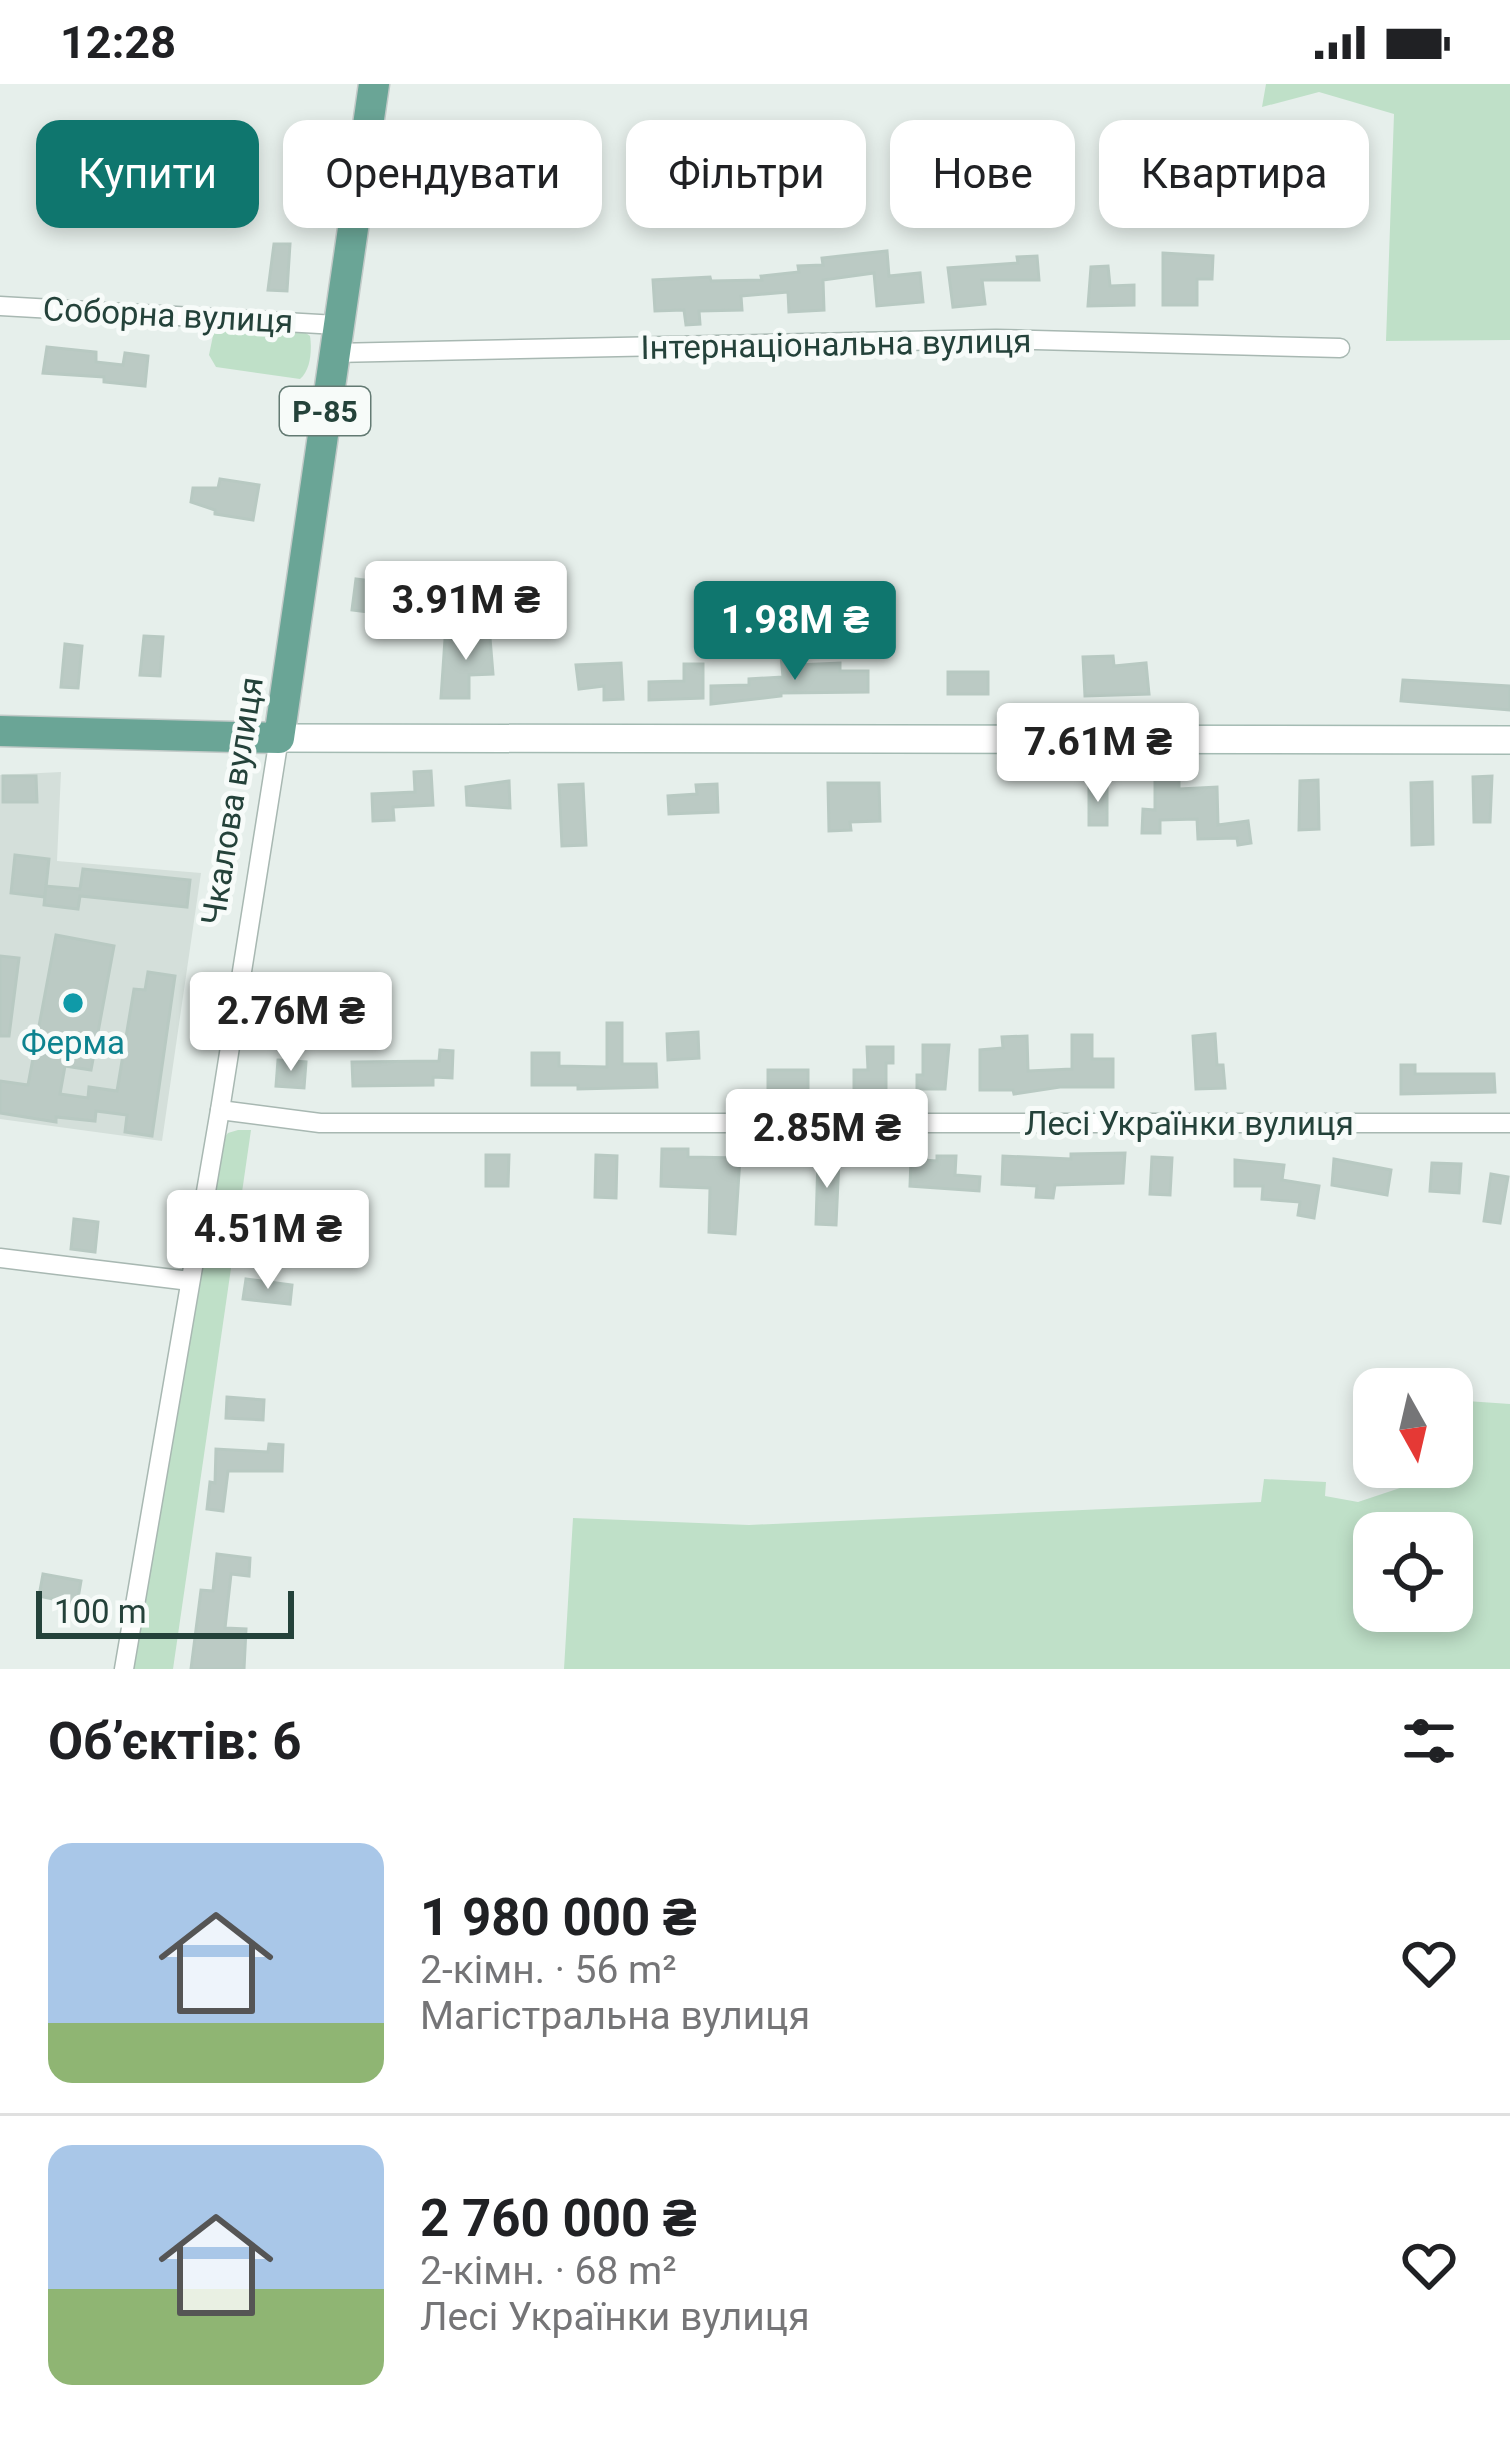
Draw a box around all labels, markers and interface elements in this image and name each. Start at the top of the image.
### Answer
text: 12:28 [60,16,176,69]
chip: Купити [36,120,259,228]
chip: Орендувати [283,120,602,228]
chip: Фільтри [626,120,866,228]
chip: Нове [890,120,1075,228]
chip: Квартира [1099,120,1369,228]
street label: Соборна вулиця [42,289,294,341]
street label: Інтернаціональна вулиця [640,321,1032,367]
road number: Р-85 [280,387,370,435]
pin: 3.91M ₴ [355,561,577,663]
text: 3.91M ₴ [392,577,540,623]
pin: 1.98M ₴ [684,581,906,683]
text: 1.98M ₴ [721,597,869,643]
street label: Чкалова вулиця [193,674,271,928]
pin: 7.61M ₴ [987,703,1209,805]
text: 7.61M ₴ [1024,719,1172,765]
pin: 2.76M ₴ [180,972,402,1074]
text: 2.76M ₴ [217,988,365,1034]
marker: Ферма [60,990,86,1016]
place label: Ферма [21,1023,125,1062]
pin: 2.85M ₴ [716,1089,938,1191]
street label: Лесі Українки вулиця [1024,1104,1354,1143]
text: 2.85M ₴ [753,1105,901,1151]
pin: 4.51M ₴ [157,1190,379,1292]
text: 4.51M ₴ [194,1206,342,1252]
north arrow [1353,1368,1473,1488]
map controls [1353,1368,1473,1632]
button: locate [1353,1512,1473,1632]
scale bar [36,1585,294,1638]
text: 100 m [54,1592,147,1631]
icon: filters [1396,1708,1462,1774]
text: Об’єктів: 6 [48,1712,302,1771]
text: 1 980 000 ₴ [420,1888,697,1947]
icon: home [144,1891,288,2035]
icon: heart [1396,1930,1462,1996]
text: 2-кімн. · 56 m² [420,1947,677,1993]
text: Магістральна вулиця [420,1993,810,2039]
text: 2 760 000 ₴ [420,2189,697,2248]
icon: home [144,2193,288,2337]
icon: heart [1396,2232,1462,2298]
text: 2-кімн. · 68 m² [420,2248,677,2294]
text: Лесі Українки вулиця [420,2294,810,2340]

